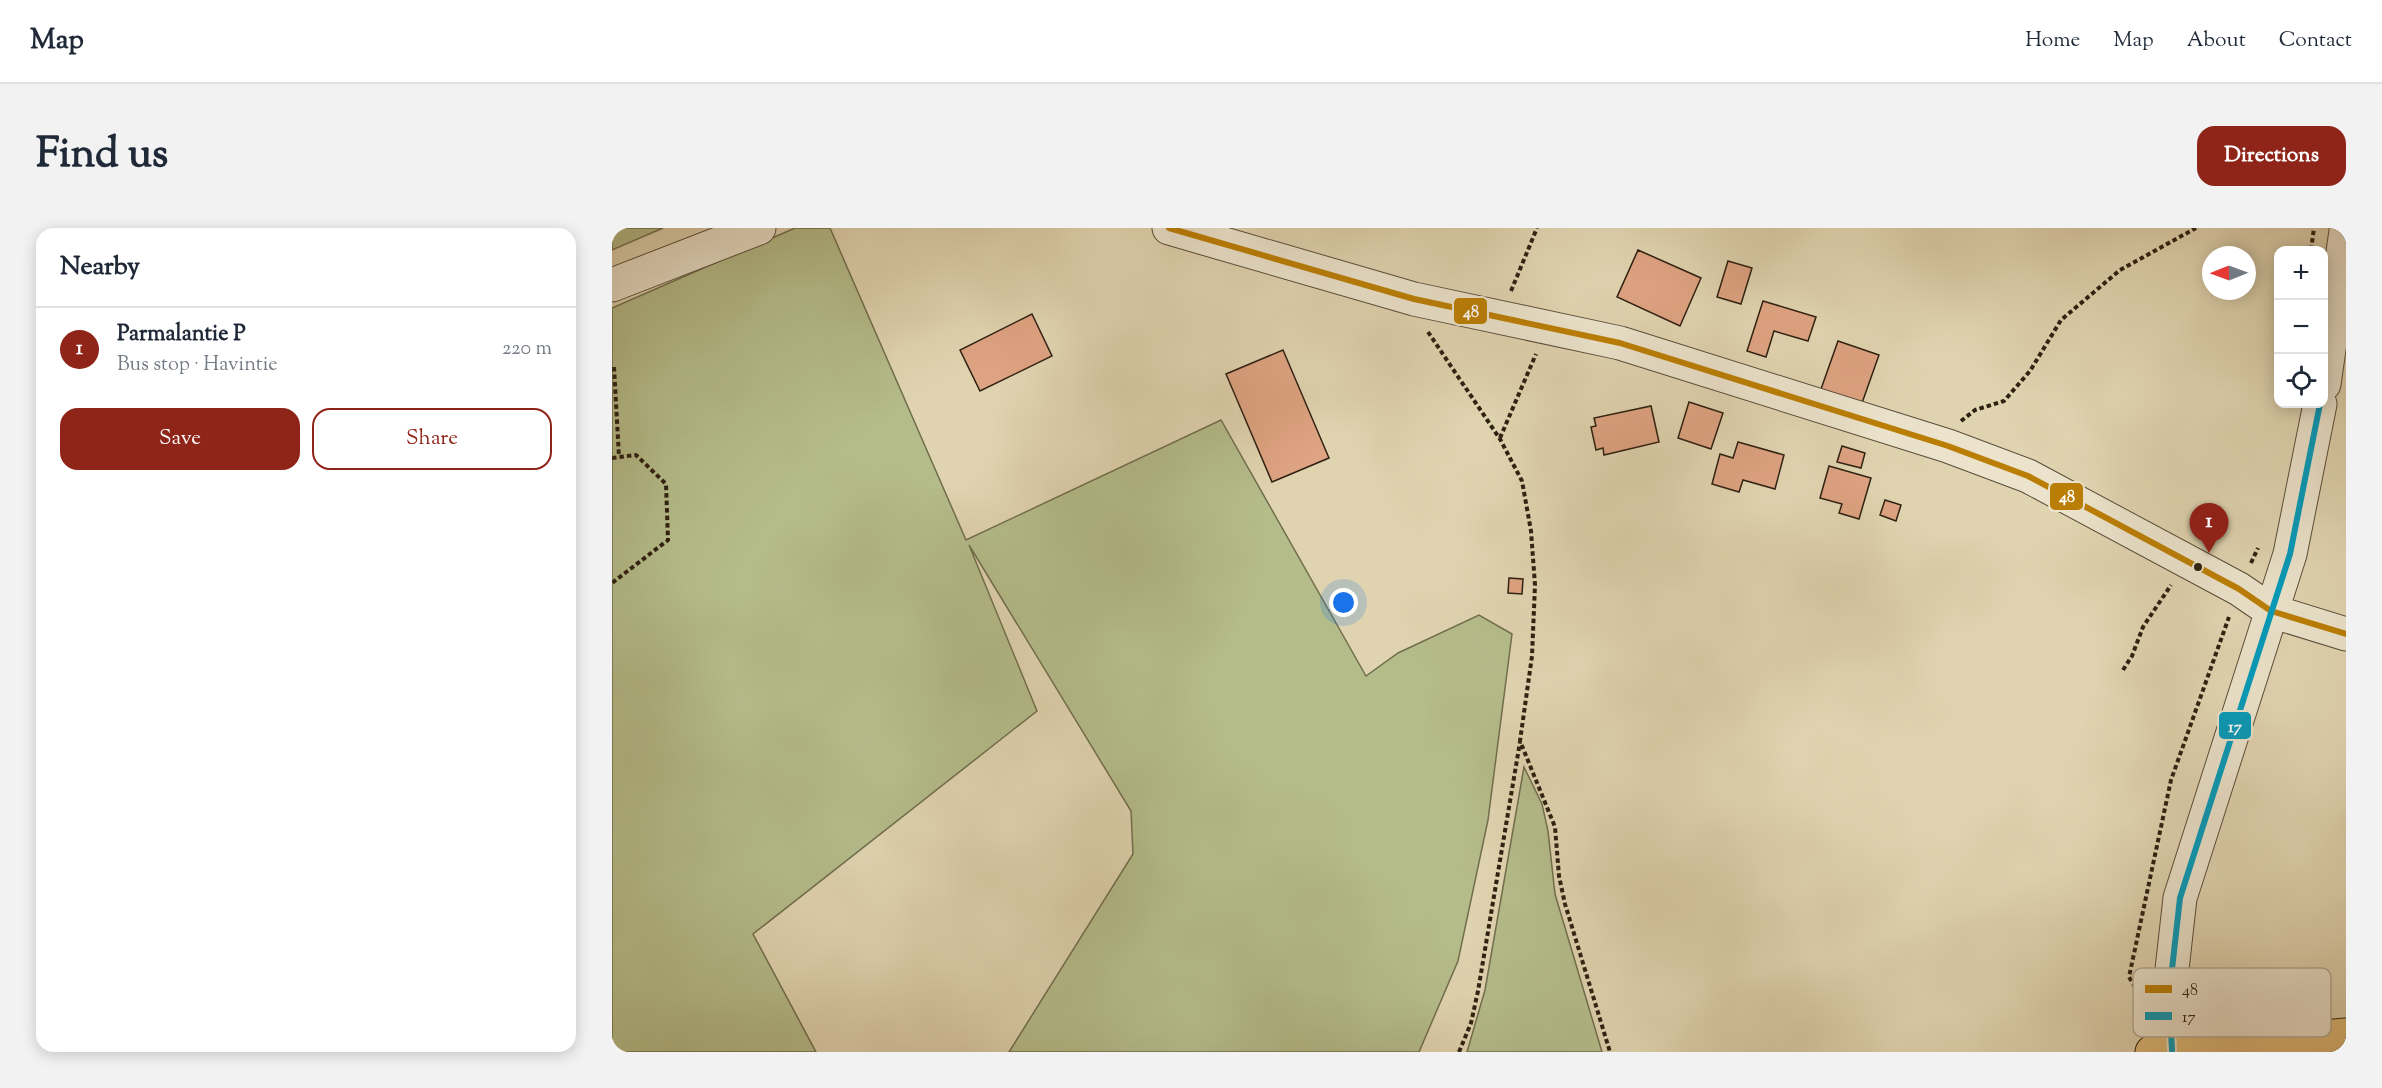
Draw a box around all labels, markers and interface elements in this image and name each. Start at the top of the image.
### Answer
text: Map [30,21,84,61]
text: Home [2025,26,2080,56]
text: Map [2113,26,2154,56]
text: About [2187,26,2246,56]
text: Contact [2279,26,2352,56]
text: Find us [36,126,168,186]
button: Directions [2197,126,2346,186]
north arrow [2202,246,2256,300]
map controls [2274,246,2328,408]
button: + [2274,246,2328,300]
text: Nearby [60,249,140,286]
line badge: 48 [1453,297,1488,325]
button: − [2274,300,2328,354]
text: 48 [1462,302,1479,325]
text: Parmalantie P [117,319,246,351]
text: 1 [76,335,83,364]
text: 220 m [502,335,552,364]
text: Bus stop · Havintie [117,351,278,380]
button: locate [2274,354,2328,408]
button: Save [60,408,300,470]
button: Share [312,408,552,470]
line badge: 48 [2049,482,2084,511]
text: 48 [2058,487,2075,510]
pin: 1 [2190,504,2228,553]
unlabelled marker [2192,561,2204,573]
your location [1329,588,1358,617]
line badge: 17 [2218,711,2252,740]
text: 17 [2228,717,2243,740]
legend [2133,968,2331,1037]
text: 48 [2182,980,2198,1003]
text: 17 [2182,1007,2195,1030]

